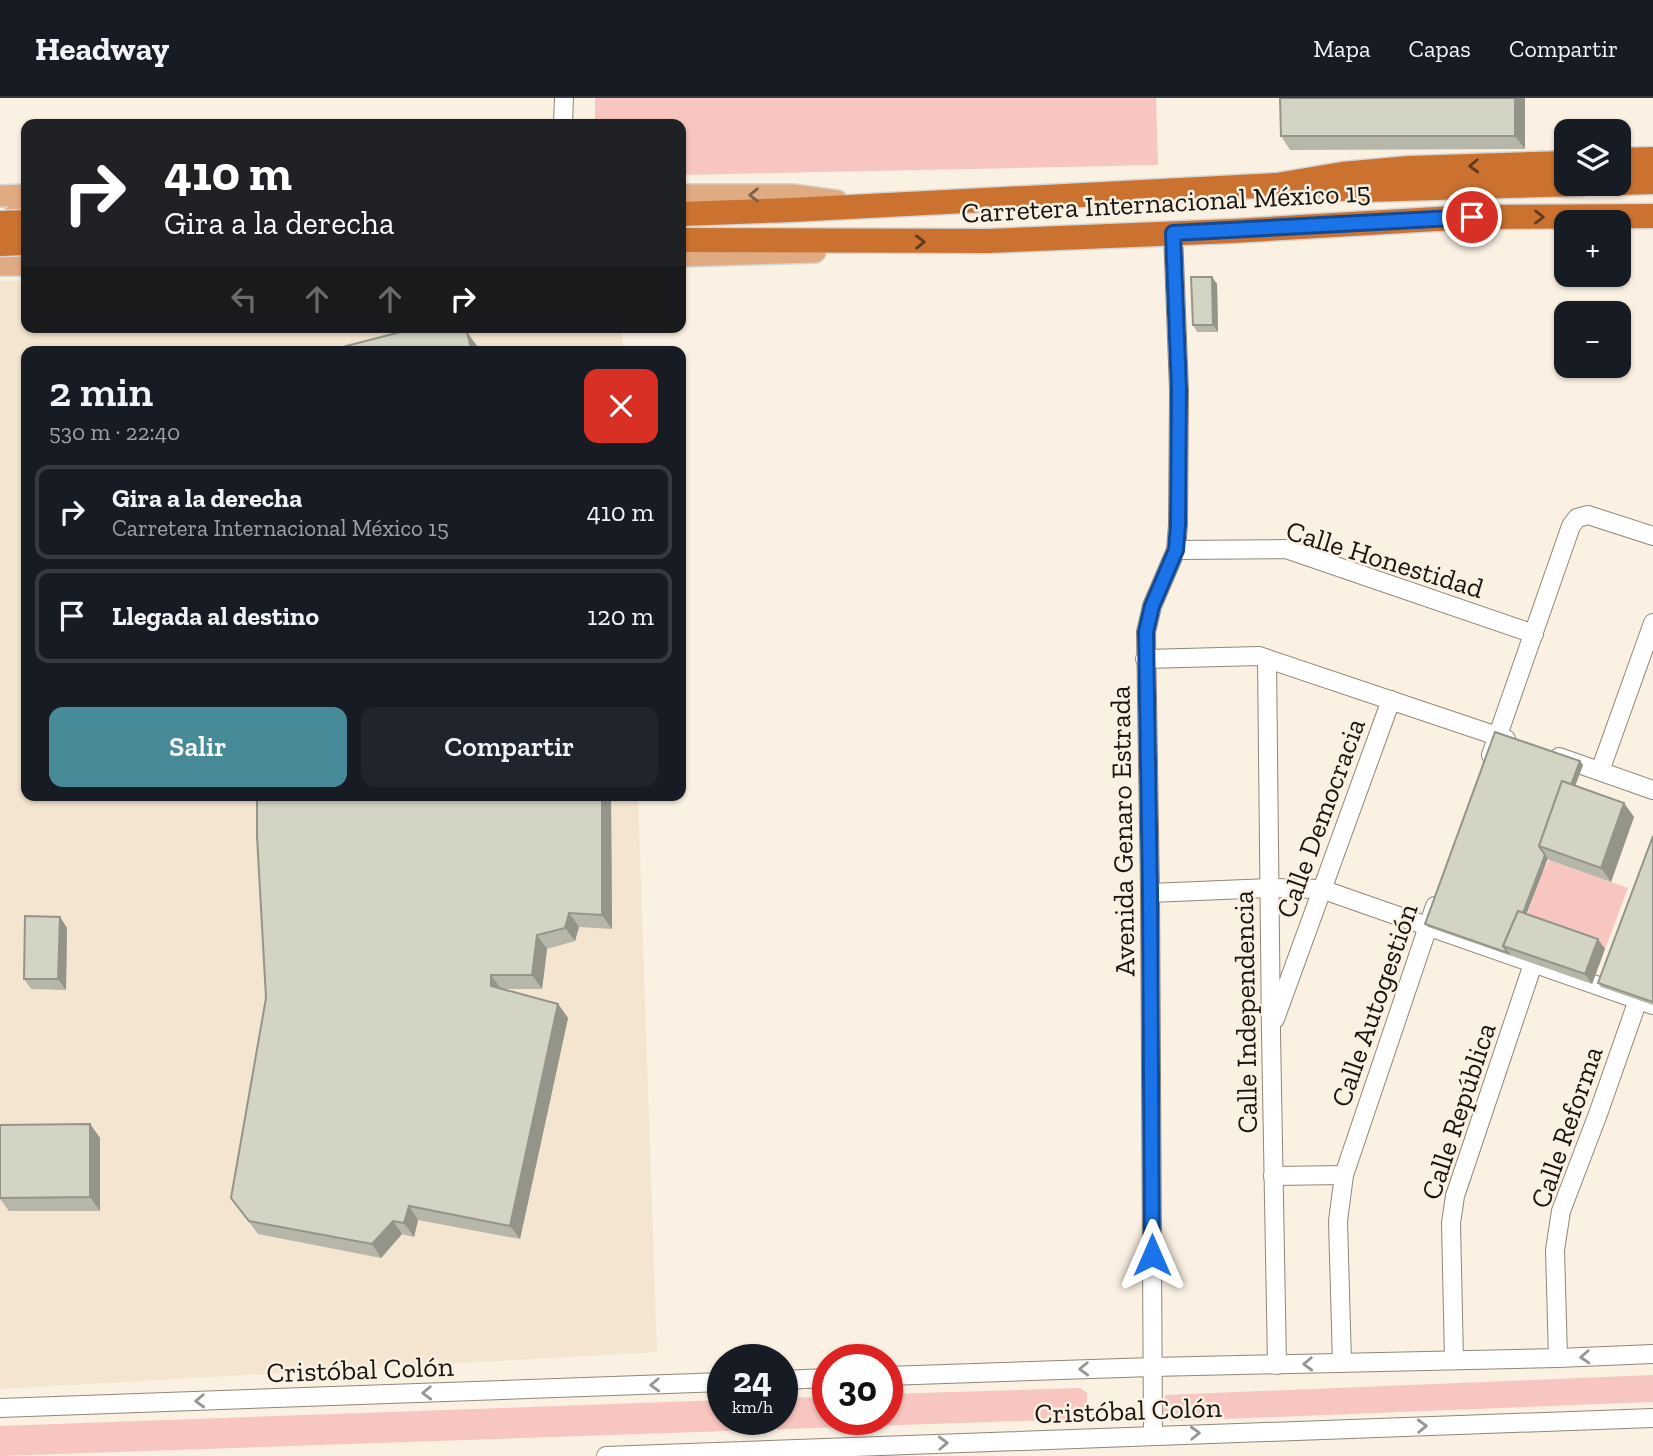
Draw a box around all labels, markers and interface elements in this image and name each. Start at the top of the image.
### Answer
text: Headway [35,29,169,68]
text: Mapa [1313,34,1370,63]
text: Capas [1408,34,1471,63]
text: Compartir [1509,34,1618,63]
map controls [1554,119,1631,378]
button: layers [1554,119,1631,196]
text: 410 m [164,144,292,203]
icon: right [49,147,140,238]
one-way arrow [1468,158,1478,174]
street label: Carretera Internacional México 15 [961,175,1372,230]
one-way arrow [748,187,759,203]
pin [1442,187,1502,247]
icon: arrive [1453,198,1491,236]
text: Gira a la derecha [164,204,394,242]
one-way arrow [1535,209,1545,225]
button: + [1554,210,1631,287]
one-way arrow [916,234,926,250]
icon: left [225,280,263,318]
icon: ahead [298,280,336,318]
icon: ahead [371,280,409,318]
icon: right [444,280,482,318]
button: − [1554,301,1631,378]
text: 2 min [49,366,153,417]
button: close [584,369,658,443]
text: 530 m · 22:40 [49,418,180,446]
text: Gira a la derecha [112,482,302,514]
icon: right [53,493,91,531]
text: 410 m [587,496,654,528]
text: Carretera Internacional México 15 [112,514,449,542]
street label: Calle Honestidad [1282,514,1488,605]
icon: arrive [53,597,91,635]
text: Llegada al destino [112,600,319,632]
text: 120 m [587,600,654,632]
street label: Avenida Genaro Estrada [1103,685,1142,977]
button: Salir [49,707,347,787]
button: Compartir [361,707,658,787]
street label: Calle Democracia [1269,713,1372,922]
street label: Calle Independencia [1227,890,1264,1134]
street label: Calle Autogestión [1324,899,1425,1111]
street label: Calle República [1414,1018,1503,1204]
street label: Calle Reforma [1523,1042,1610,1212]
position arrow [1115,1218,1189,1292]
speed limit sign: 30 [812,1344,903,1435]
street label: Cristóbal Colón [266,1350,454,1389]
one-way arrow [1579,1350,1590,1365]
one-way arrow [1303,1356,1314,1371]
text: 24 [733,1359,772,1401]
one-way arrow [1078,1362,1089,1377]
one-way arrow [649,1377,660,1392]
one-way arrow [421,1385,432,1400]
street label: Cristóbal Colón [1034,1391,1222,1430]
one-way arrow [194,1393,205,1408]
text: km/h [732,1396,773,1418]
one-way arrow [1417,1418,1428,1433]
one-way arrow [1190,1426,1201,1441]
one-way arrow [938,1435,949,1450]

